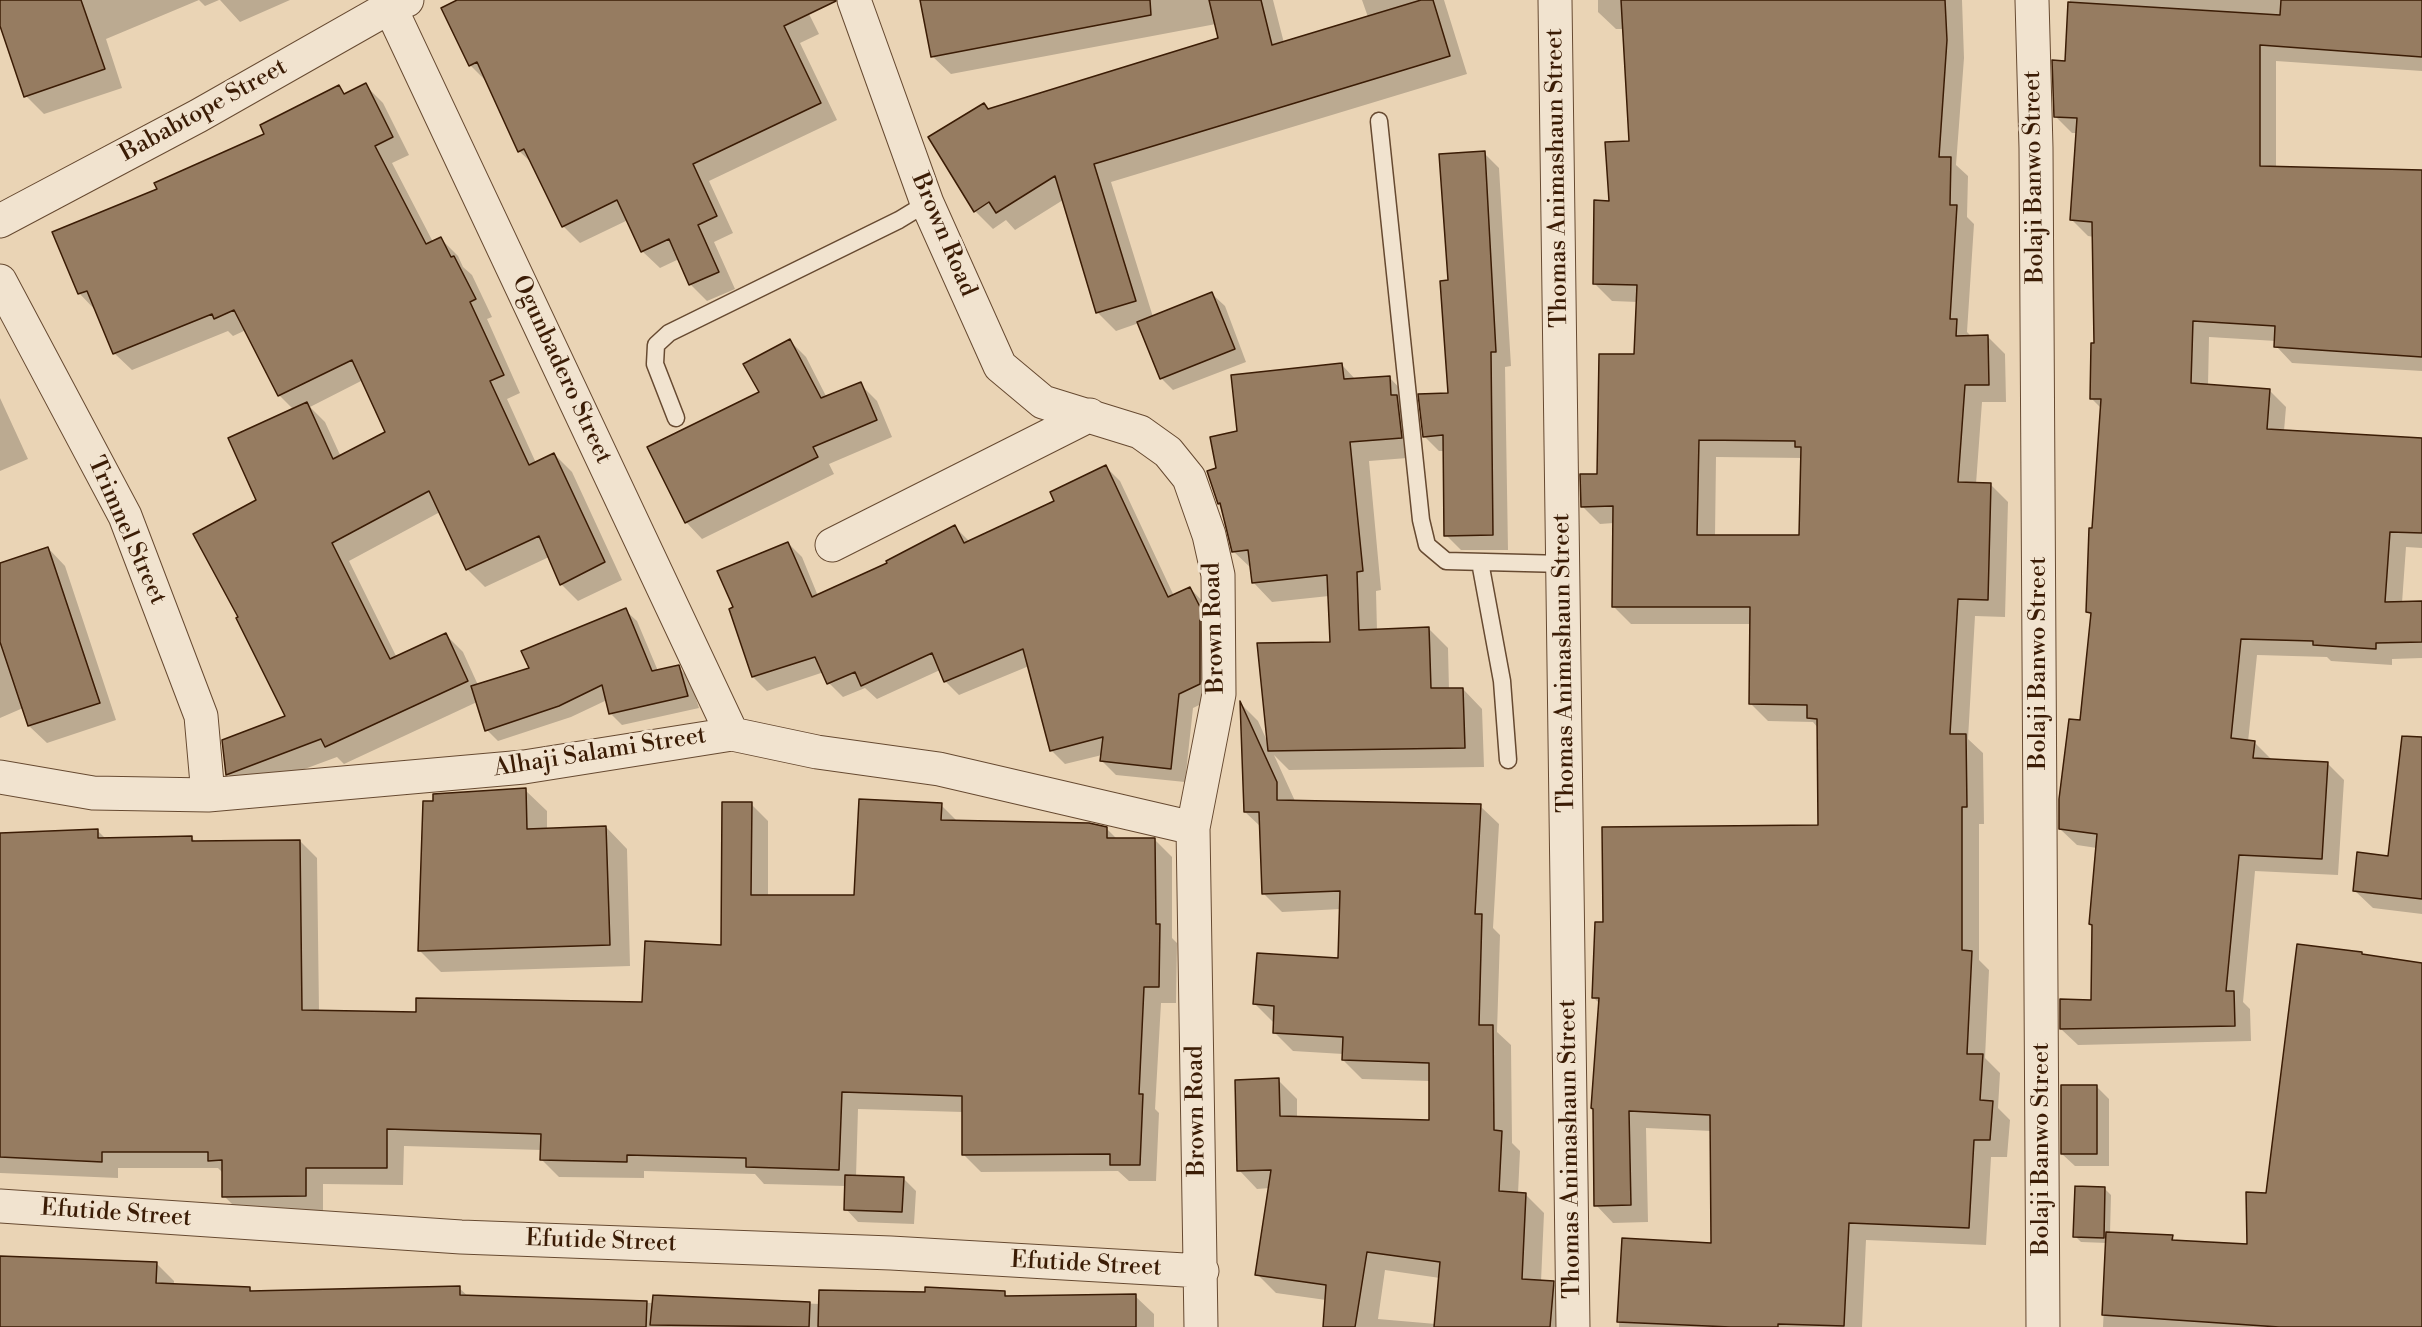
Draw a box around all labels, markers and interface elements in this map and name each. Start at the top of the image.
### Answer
street label: Thomas Animashaun Street [1541,28,1575,328]
street label: Bababtope Street [116,53,292,169]
street label: Bolaji Banwo Street [2019,70,2051,284]
street label: Brown Road [904,169,982,301]
street label: Ogunbadero Street [505,271,617,469]
street label: Trimnel Street [80,452,172,610]
street label: Thomas Animashaun Street [1548,513,1582,813]
street label: Bolaji Banwo Street [2025,556,2053,770]
street label: Brown Road [1198,562,1232,694]
street label: Alhaji Salami Street [492,722,708,784]
street label: Thomas Animashaun Street [1554,999,1588,1299]
street label: Bolaji Banwo Street [2028,1042,2056,1256]
street label: Brown Road [1181,1045,1213,1177]
street label: Efutide Street [40,1194,192,1234]
street label: Efutide Street [525,1225,677,1259]
street label: Efutide Street [1010,1247,1162,1283]

